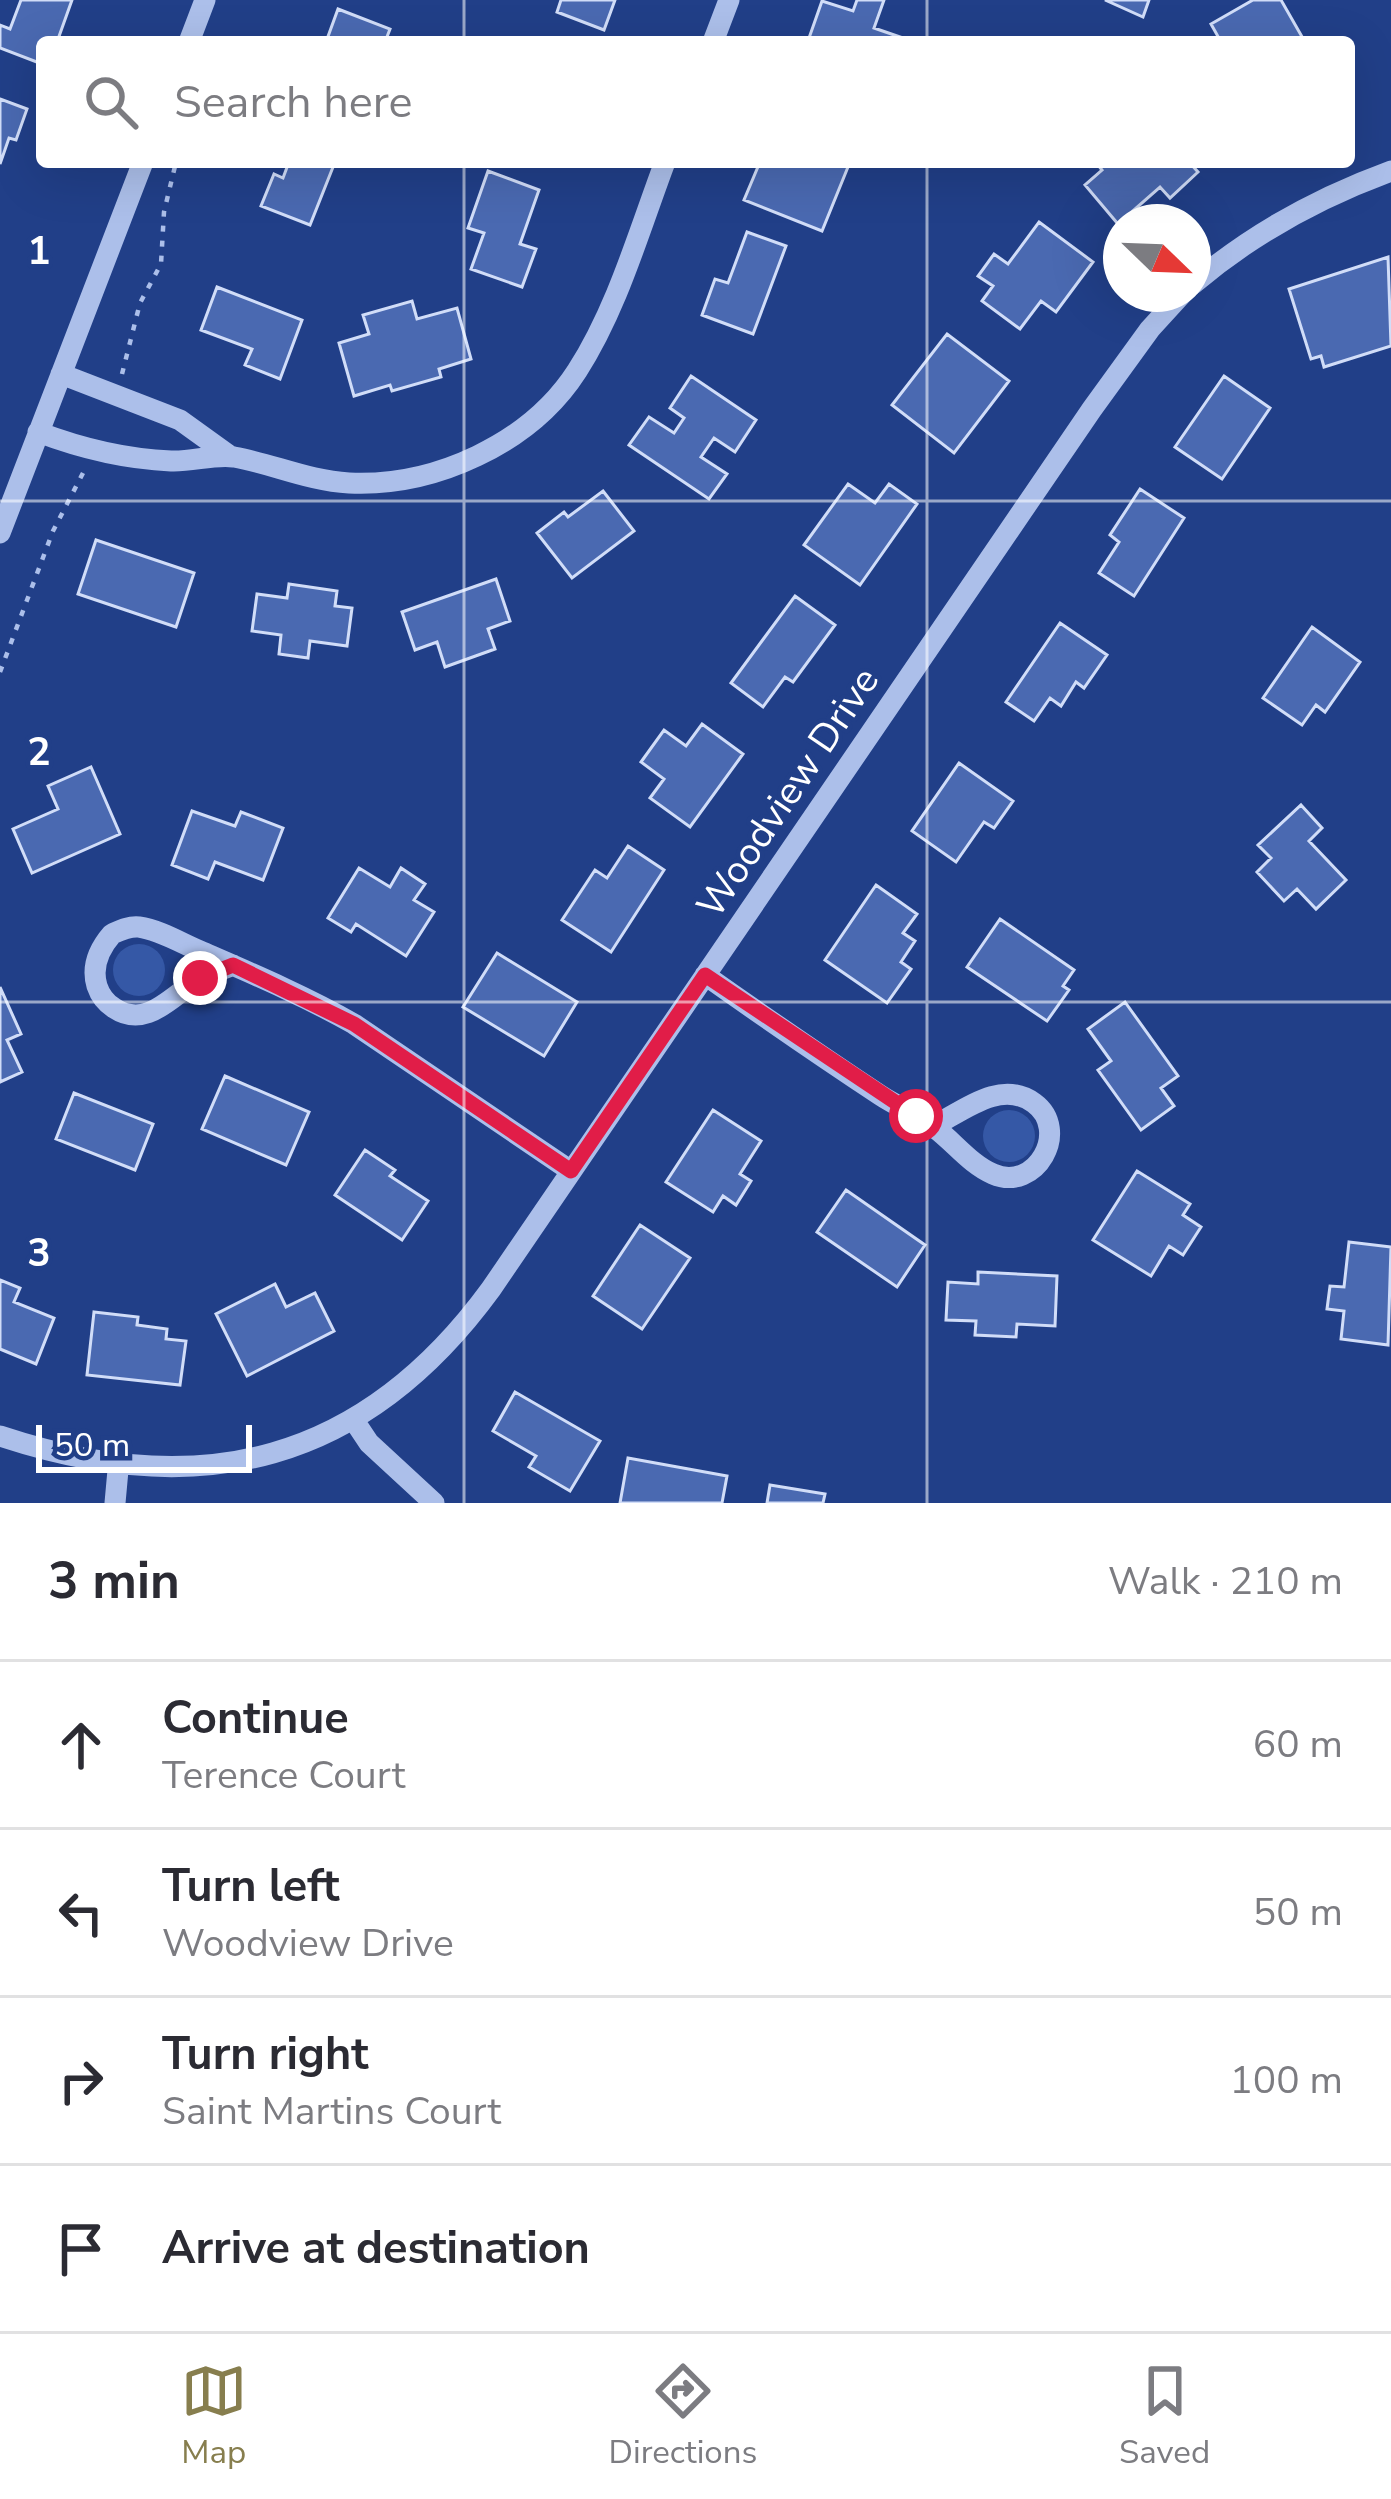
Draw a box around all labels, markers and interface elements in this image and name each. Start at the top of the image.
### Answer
search box [36,36,1355,168]
icon: search [78,69,144,135]
text: Search here [174,72,413,133]
north arrow [1103,204,1211,312]
text: 1 [27,225,51,278]
street label: Woodview Drive [685,657,892,929]
text: 2 [27,726,51,779]
route end [173,951,227,1005]
route start [889,1089,943,1143]
text: 3 [27,1227,51,1280]
scale bar [36,1419,252,1472]
text: 50 m [54,1423,130,1468]
text: 3 min [48,1546,180,1616]
text: Walk · 210 m [1108,1555,1343,1608]
text: Continue [162,1688,349,1749]
icon: ahead [48,1712,114,1778]
text: 60 m [1253,1718,1343,1771]
text: Terence Court [162,1749,405,1802]
text: Turn left [162,1856,340,1917]
icon: left [48,1880,114,1946]
text: 50 m [1253,1886,1343,1939]
text: Woodview Drive [162,1917,454,1970]
text: Turn right [162,2024,369,2085]
icon: right [48,2048,114,2114]
text: 100 m [1229,2054,1343,2107]
text: Saint Martins Court [162,2085,501,2138]
icon: arrive [48,2216,114,2282]
text: Arrive at destination [162,2218,590,2279]
tab: Map [181,2358,247,2475]
tab: Directions [609,2358,757,2475]
tab: Saved [1119,2358,1210,2475]

